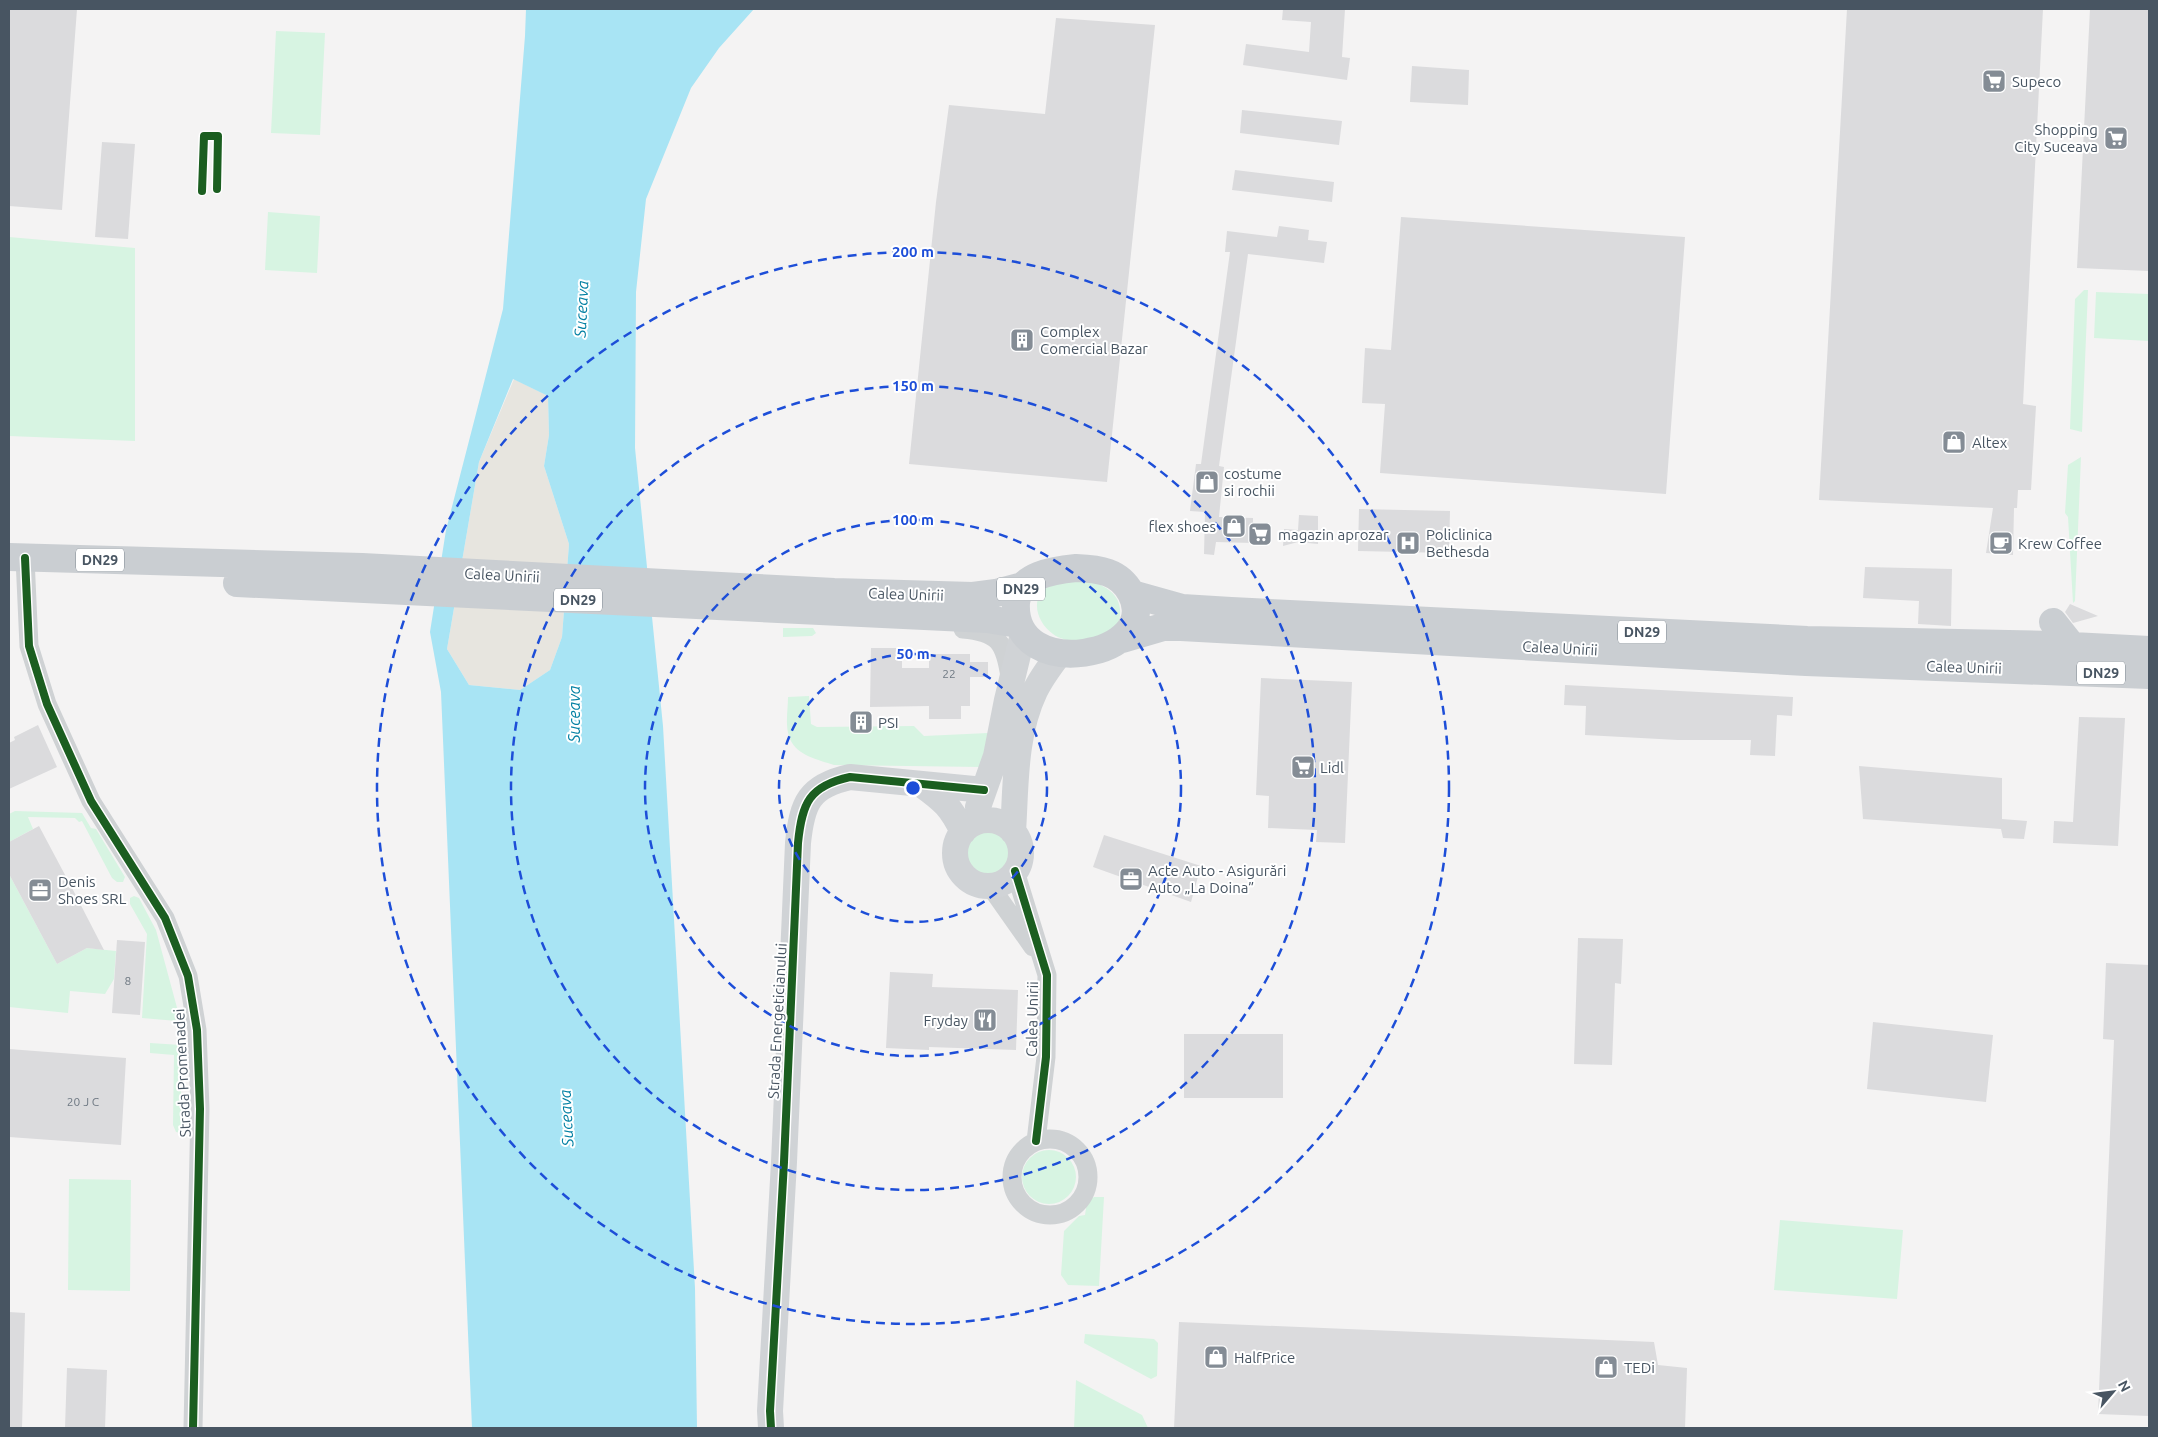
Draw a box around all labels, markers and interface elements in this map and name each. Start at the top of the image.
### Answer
supermarket icon: Supeco [1981,68,2007,94]
place label: Supeco [2012,73,2061,90]
place label: Shopping City Suceava [2014,121,2098,155]
supermarket icon: Shopping City Suceava [2103,125,2129,151]
text: 200 m [892,243,934,260]
water label: Suceava [570,280,591,339]
place label: Complex Comercial Bazar [1040,323,1148,357]
building icon: Complex Comercial Bazar [1009,327,1035,353]
text: 150 m [892,377,934,394]
shop icon: Altex [1941,429,1967,455]
place label: Altex [1972,434,2008,451]
place label: costume si rochii [1224,465,1282,499]
shop icon: costume si rochii [1194,469,1220,495]
text: 100 m [892,511,934,528]
shop icon: flex shoes [1221,513,1247,539]
place label: flex shoes [1148,518,1216,535]
supermarket icon: magazin aprozar [1247,521,1273,547]
place label: magazin aprozar [1278,526,1389,543]
place label: Policlinica Bethesda [1426,526,1493,560]
hospital icon: Policlinica Bethesda [1395,530,1421,556]
cafe icon: Krew Coffee [1988,530,2014,556]
place label: Krew Coffee [2018,535,2102,552]
road number: DN29 [76,548,124,572]
street label: Calea Unirii [464,565,540,585]
road number: DN29 [997,578,1045,600]
street label: Calea Unirii [868,584,944,604]
road number: DN29 [554,588,602,612]
road number: DN29 [1618,620,1666,644]
street label: Calea Unirii [1522,638,1598,658]
text: 50 m [896,645,930,662]
street label: Calea Unirii [1926,657,2002,677]
road number: DN29 [2077,661,2125,684]
house number: 22 [942,667,956,680]
water label: Suceava [565,685,583,743]
building icon: PSI [848,709,874,735]
place label: PSI [878,714,899,731]
supermarket icon: Lidl [1290,754,1316,780]
place label: Lidl [1320,759,1344,776]
centre of rings [904,779,922,797]
place label: Acte Auto - Asigurări Auto „La Doina” [1148,862,1286,896]
office icon: Acte Auto - Asigurări Auto „La Doina” [1118,866,1144,892]
place label: Denis Shoes SRL [58,873,127,907]
office icon: Denis Shoes SRL [27,877,53,903]
street label: Strada Energeticianului [764,943,790,1099]
house number: 8 [125,974,132,987]
street label: Calea Unirii [1023,981,1041,1057]
restaurant icon: Fryday [972,1007,998,1033]
street label: Strada Promenadei [170,1008,194,1138]
place label: Fryday [923,1012,968,1029]
water label: Suceava [556,1089,577,1148]
house number: 20 J C [67,1095,100,1108]
shop icon: HalfPrice [1203,1344,1229,1370]
place label: HalfPrice [1234,1349,1295,1366]
shop icon: TEDi [1593,1354,1619,1380]
place label: TEDi [1624,1359,1655,1376]
north arrow [2088,1367,2138,1417]
text: N [2115,1378,2134,1394]

